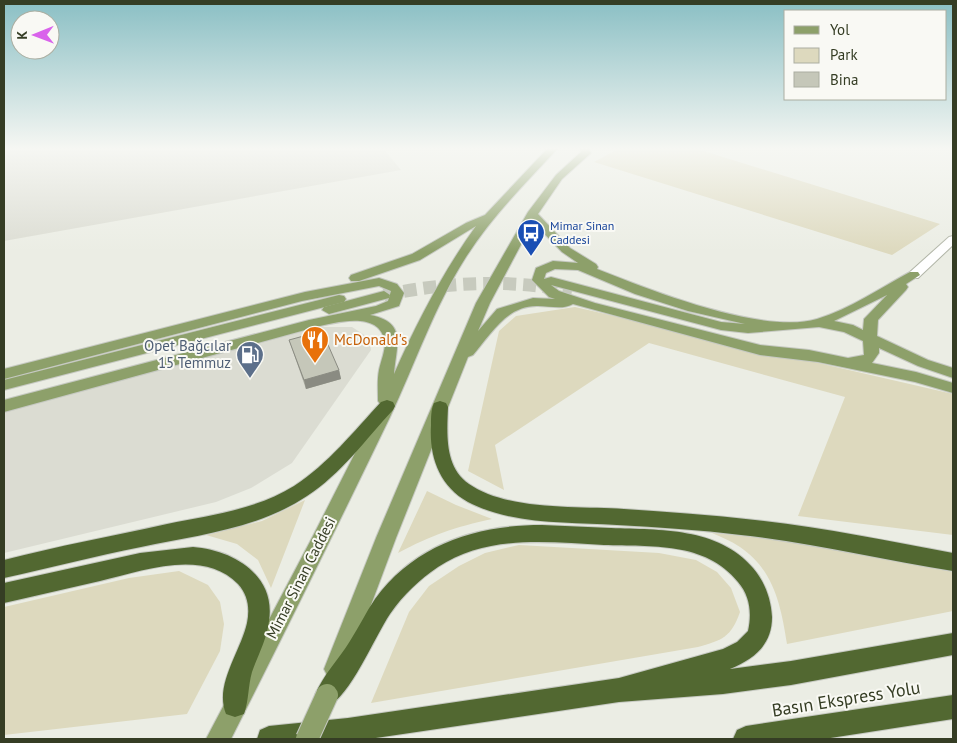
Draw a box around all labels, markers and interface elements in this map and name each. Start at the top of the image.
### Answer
north arrow [10,10,60,60]
legend [784,10,947,100]
text: Yol [830,20,850,39]
text: K [13,30,31,40]
text: Park [830,45,858,64]
text: Bina [830,70,858,89]
bus stop icon: Mimar Sinan Caddesi [516,218,546,257]
place label: Mimar Sinan Caddesi [550,218,614,247]
restaurant icon: McDonald's [300,325,330,364]
place label: McDonald's [334,330,407,349]
place label: Opet Bağcılar 15 Temmuz [144,336,231,372]
fuel station icon: Opet Bağcılar 15 Temmuz [235,340,265,379]
street label: Mimar Sinan Caddesi [262,514,340,642]
street label: Basın Ekspress Yolu [770,675,922,722]

